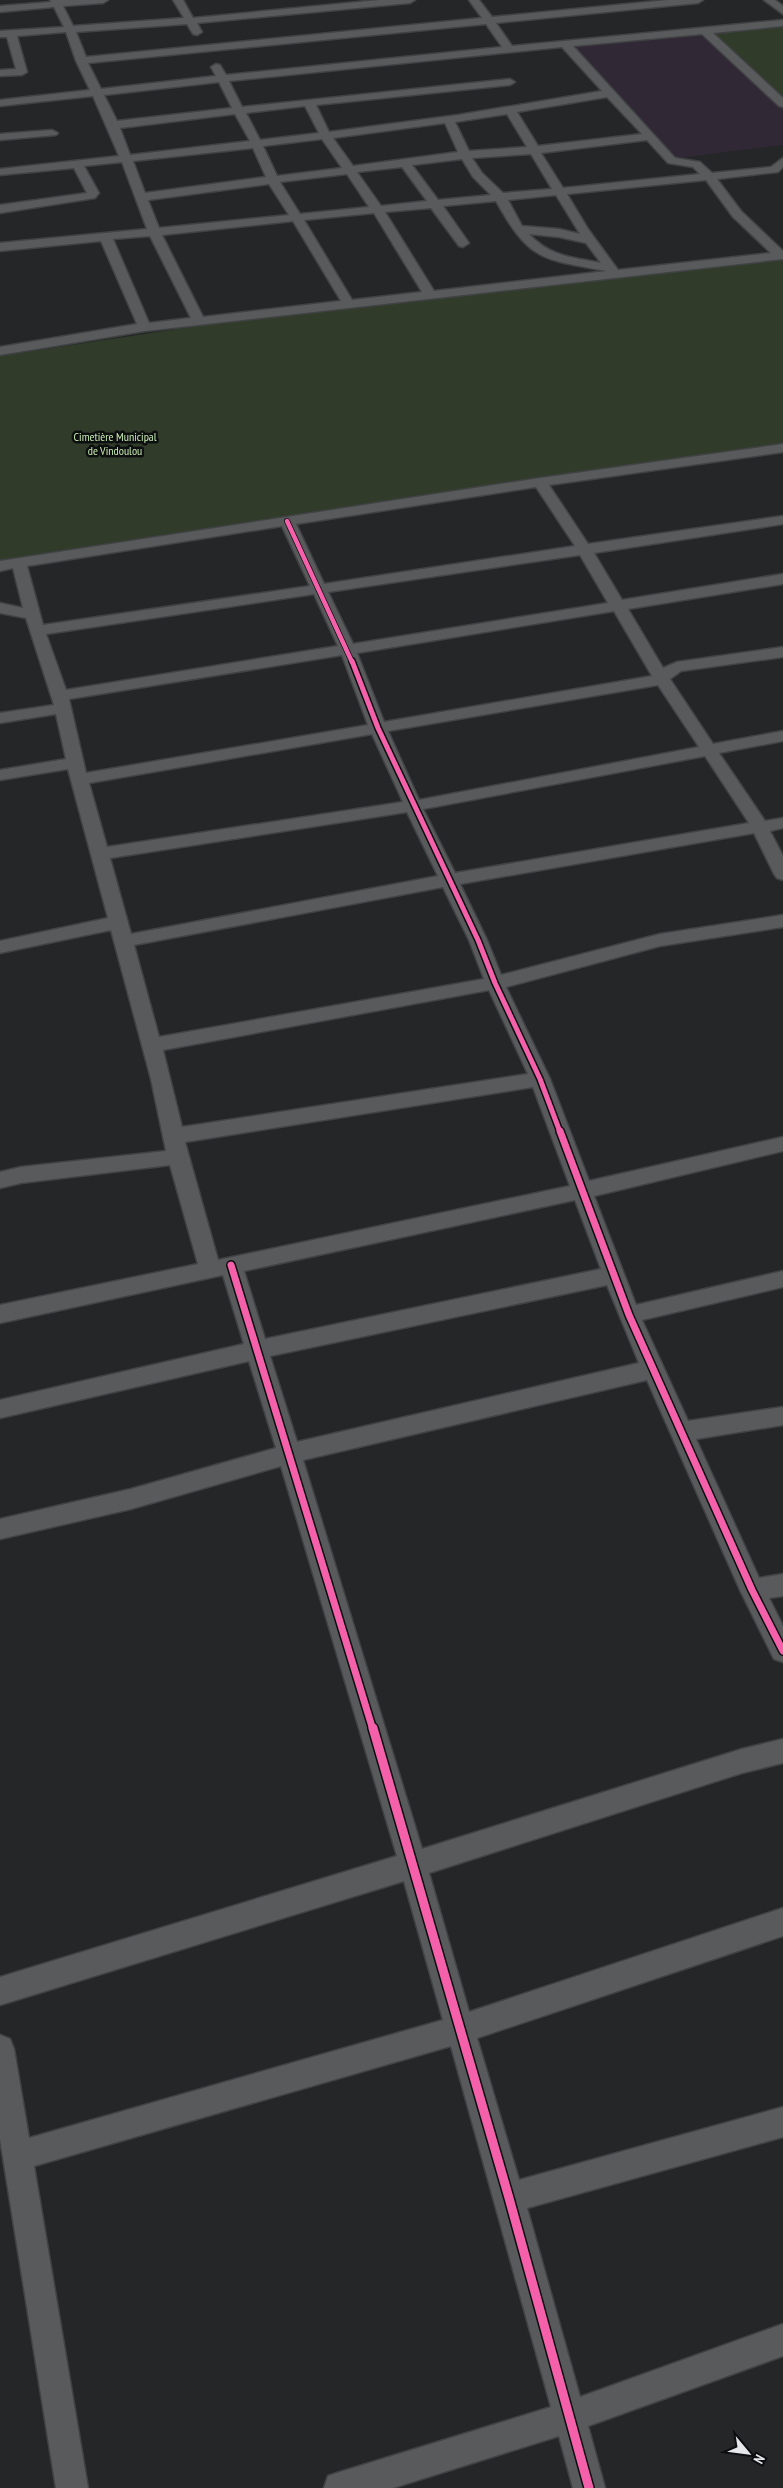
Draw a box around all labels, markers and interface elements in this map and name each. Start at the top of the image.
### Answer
park label: Cimetière Municipal de Vindoulou [74,429,157,458]
north arrow [723,2428,773,2478]
text: N [750,2452,769,2467]

